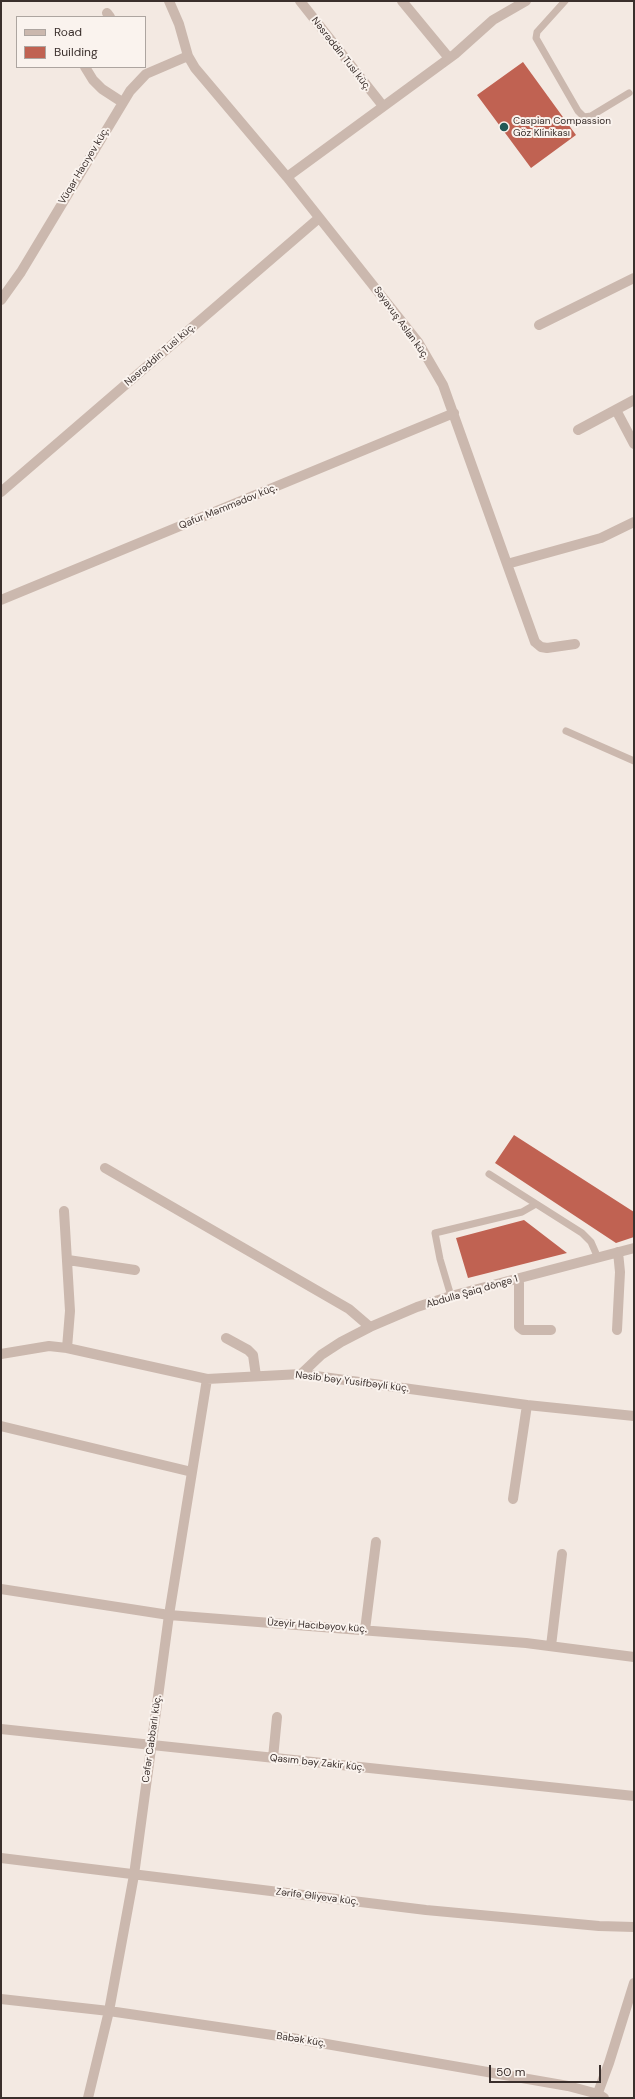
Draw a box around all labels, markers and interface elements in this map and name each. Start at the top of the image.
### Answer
street label: Nəsrəddin Tusi küç. [309,15,373,93]
legend [16,16,146,68]
text: Road [54,24,82,40]
text: Building [54,44,98,60]
place label: Caspian Compassion Göz Klinikası [513,115,611,138]
marker: Caspian Compassion Göz Klinikası [498,121,510,133]
street label: Vüqar Hacıyev küç. [56,125,112,207]
street label: Səyavuş Aslan küç. [371,284,431,362]
street label: Nəsrəddin Tusi küç. [122,321,198,389]
street label: Qafur Məmmədov küç. [177,482,279,532]
street label: Abdulla Şaiq döngə 1 [425,1273,519,1311]
street label: Nəsib bəy Yusifbəyli küç. [295,1369,409,1395]
street label: Üzeyir Hacıbəyov küç. [267,1617,367,1635]
street label: Cəfər Cabbarlı küç. [140,1695,164,1783]
street label: Qasım bəy Zakir küç. [269,1752,365,1774]
street label: Zərifə Əliyeva küç. [275,1886,359,1908]
street label: Babək küç. [276,2030,326,2050]
scale bar [491,2057,603,2083]
text: 50 m [496,2064,525,2080]

